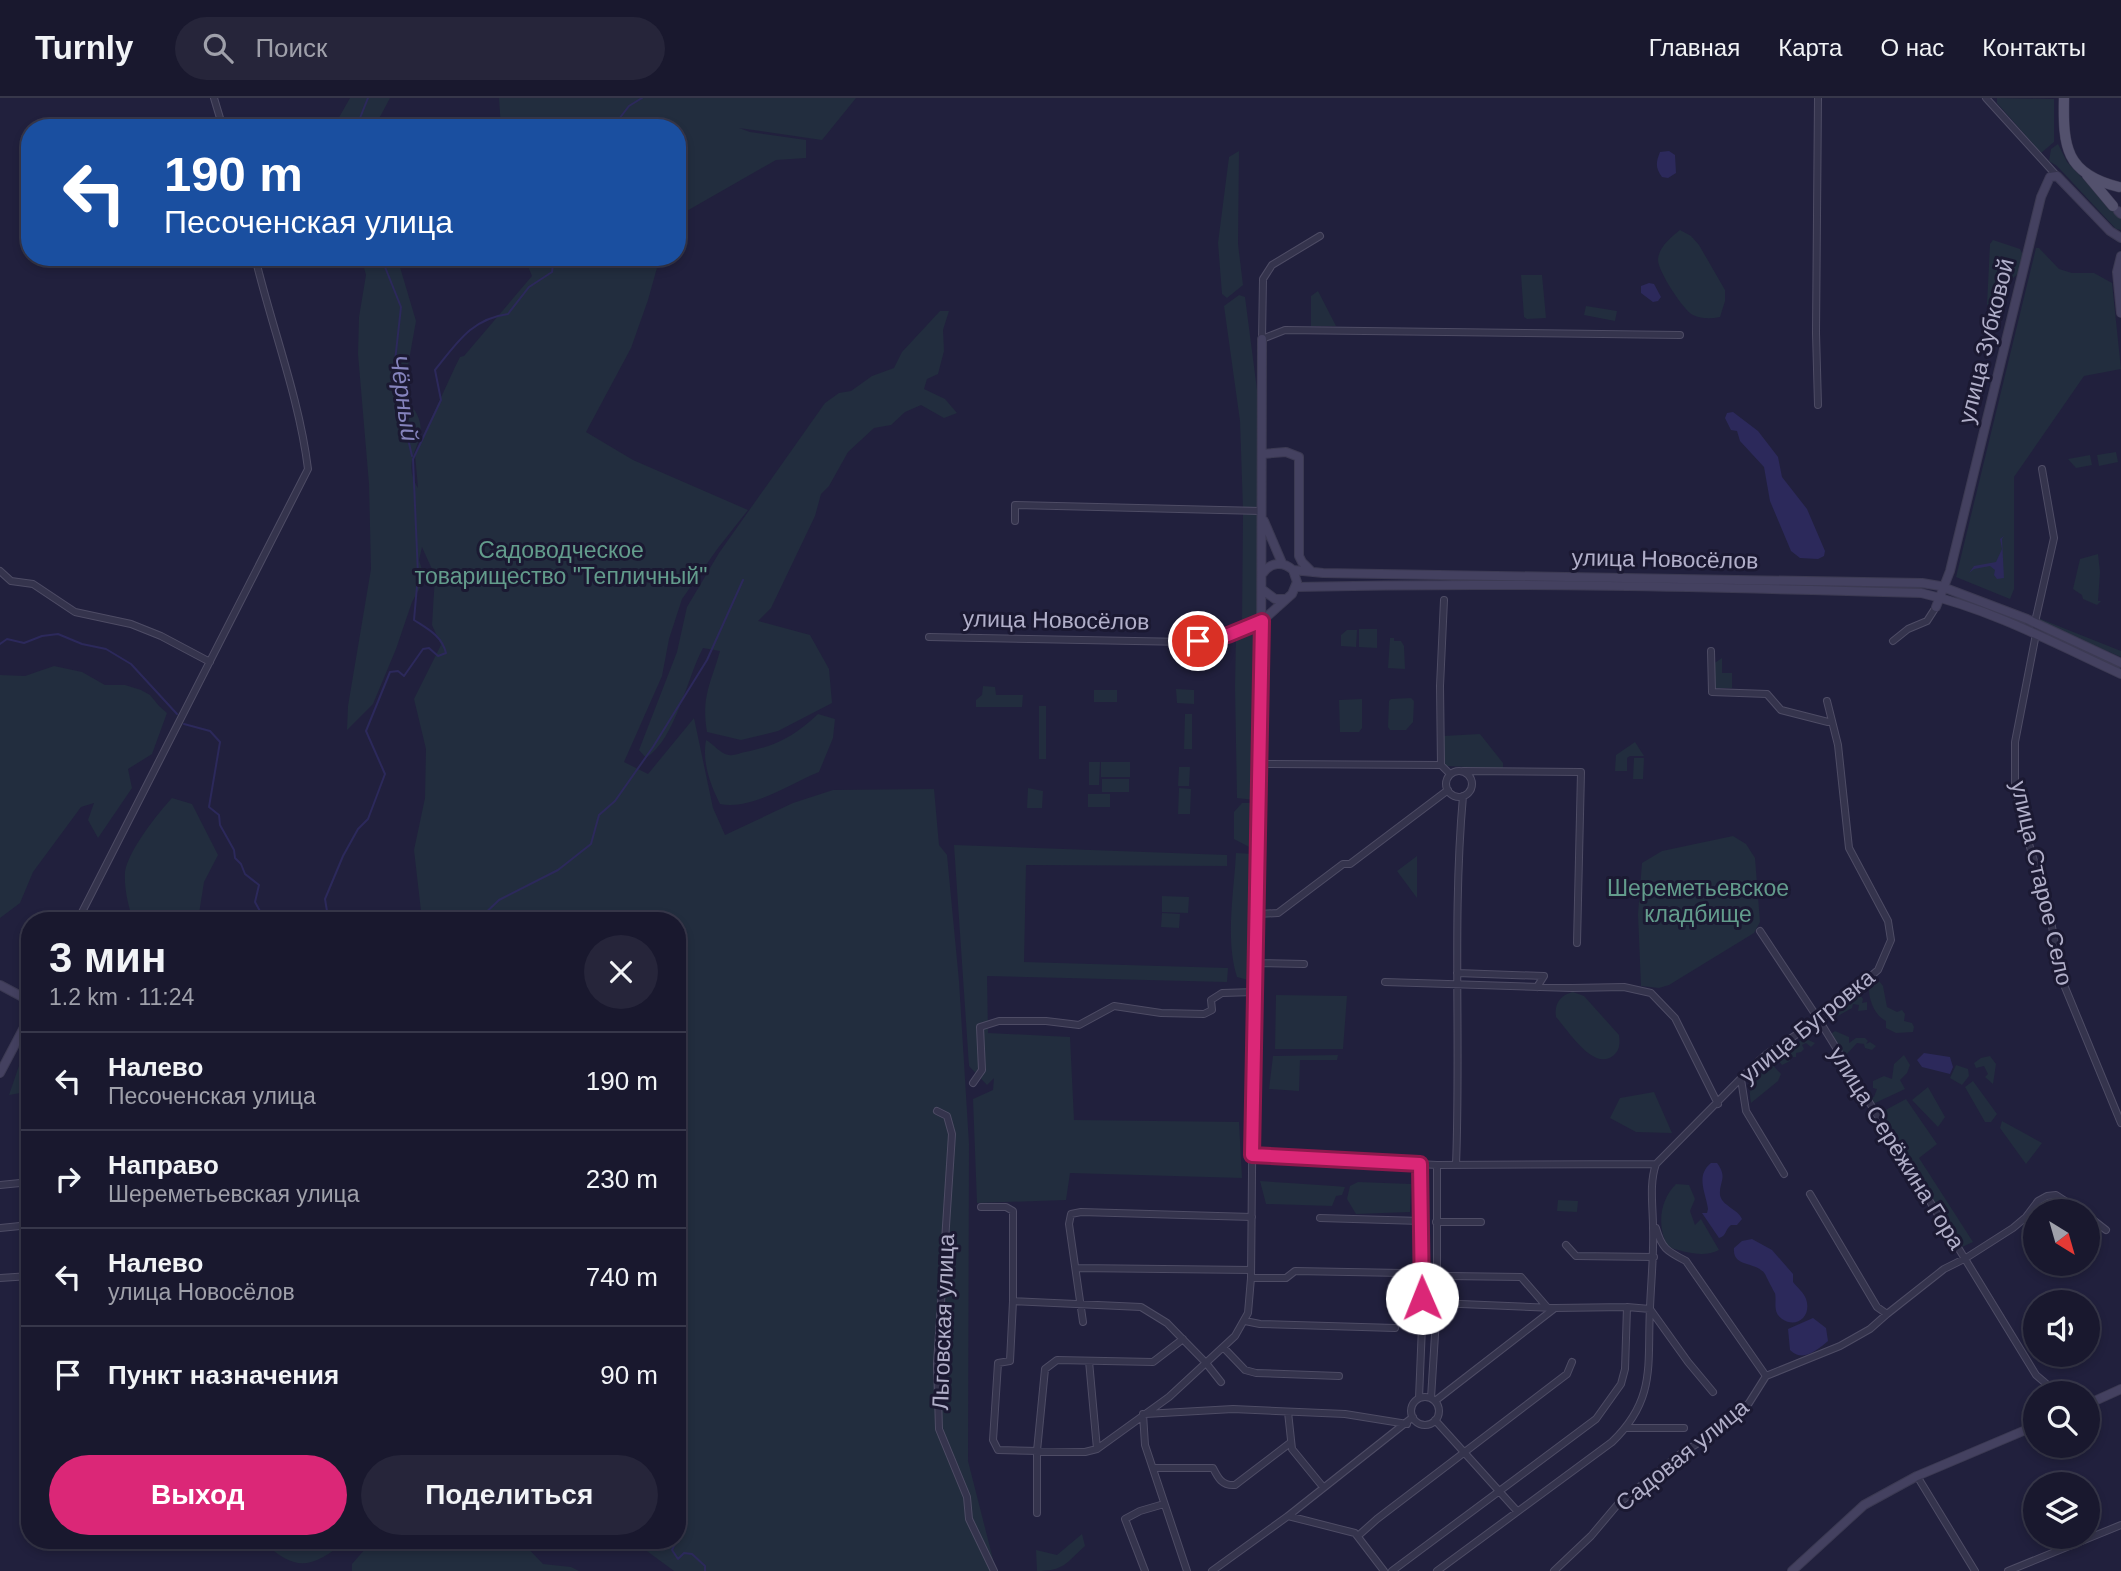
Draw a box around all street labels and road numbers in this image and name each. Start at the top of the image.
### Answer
street label: улица Зубковой [1953,256,2019,426]
street label: улица Новосёлов [1571,544,1759,574]
street label: улица Новосёлов [962,605,1150,635]
street label: улица Старое Село [2006,778,2078,988]
street label: улица Бугровка [1735,964,1880,1088]
street label: улица Серёжина Гора [1824,1042,1970,1254]
street label: Льговская улица [927,1233,959,1411]
street label: Садовая улица [1611,1394,1754,1516]

